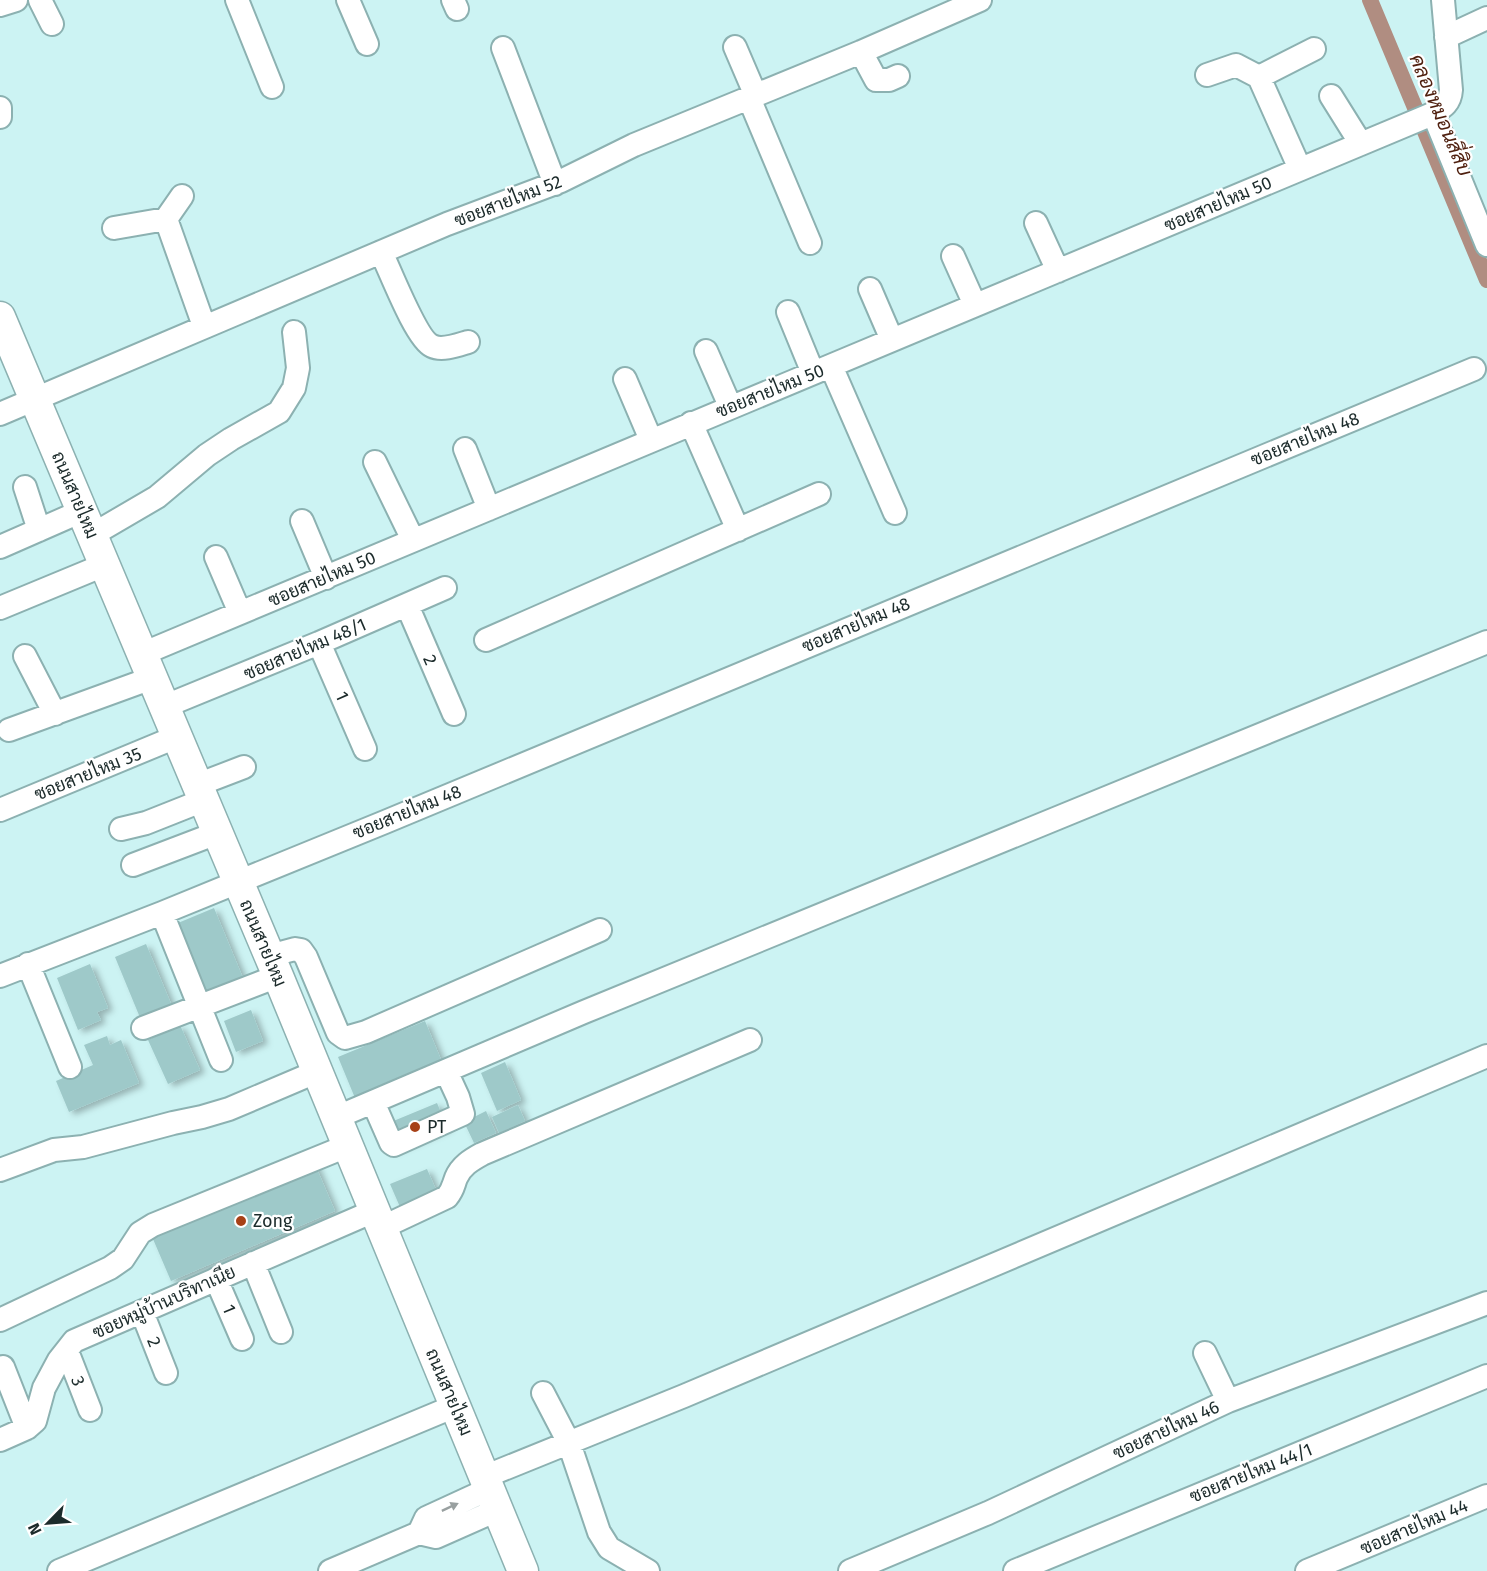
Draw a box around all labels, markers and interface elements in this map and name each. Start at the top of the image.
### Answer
water label: คลองหมอนสี่สิบ [1405,48,1482,180]
street label: ซอยสายไหม 52 [450,169,565,232]
street label: ซอยสายไหม 50 [1160,170,1275,237]
street label: ซอยสายไหม 50 [712,357,827,423]
street label: ซอยสายไหม 48 [1247,405,1363,471]
street label: ถนนสายไหม [47,447,105,542]
street label: ซอยสายไหม 50 [264,545,379,612]
street label: ซอยสายไหม 48 [798,590,913,658]
street label: ซอยสายไหม 48/1 [239,611,370,685]
street label: 2 [418,651,442,669]
street label: 1 [330,688,354,704]
street label: ซอยสายไหม 35 [30,741,145,805]
street label: ซอยสายไหม 48 [349,778,465,844]
street label: ถนนสายไหม [235,895,293,990]
place label: PT [427,1116,447,1138]
marker: PT [408,1120,422,1134]
place label: Zong [253,1210,293,1232]
marker: Zong [234,1214,248,1228]
street label: ซอยหมู่บ้านบริทาเนีย [88,1259,240,1345]
street label: 1 [217,1301,241,1317]
street label: 2 [142,1334,166,1350]
street label: ถนนสายไหม [421,1344,479,1439]
street label: 3 [66,1373,90,1389]
street label: ซอยสายไหม 46 [1108,1394,1223,1464]
street label: ซอยสายไหม 44/1 [1186,1436,1316,1508]
street label: ซอยสายไหม 44 [1356,1492,1472,1560]
north arrow [18,1493,78,1553]
one-way arrow [442,1502,459,1512]
text: N [24,1520,46,1538]

